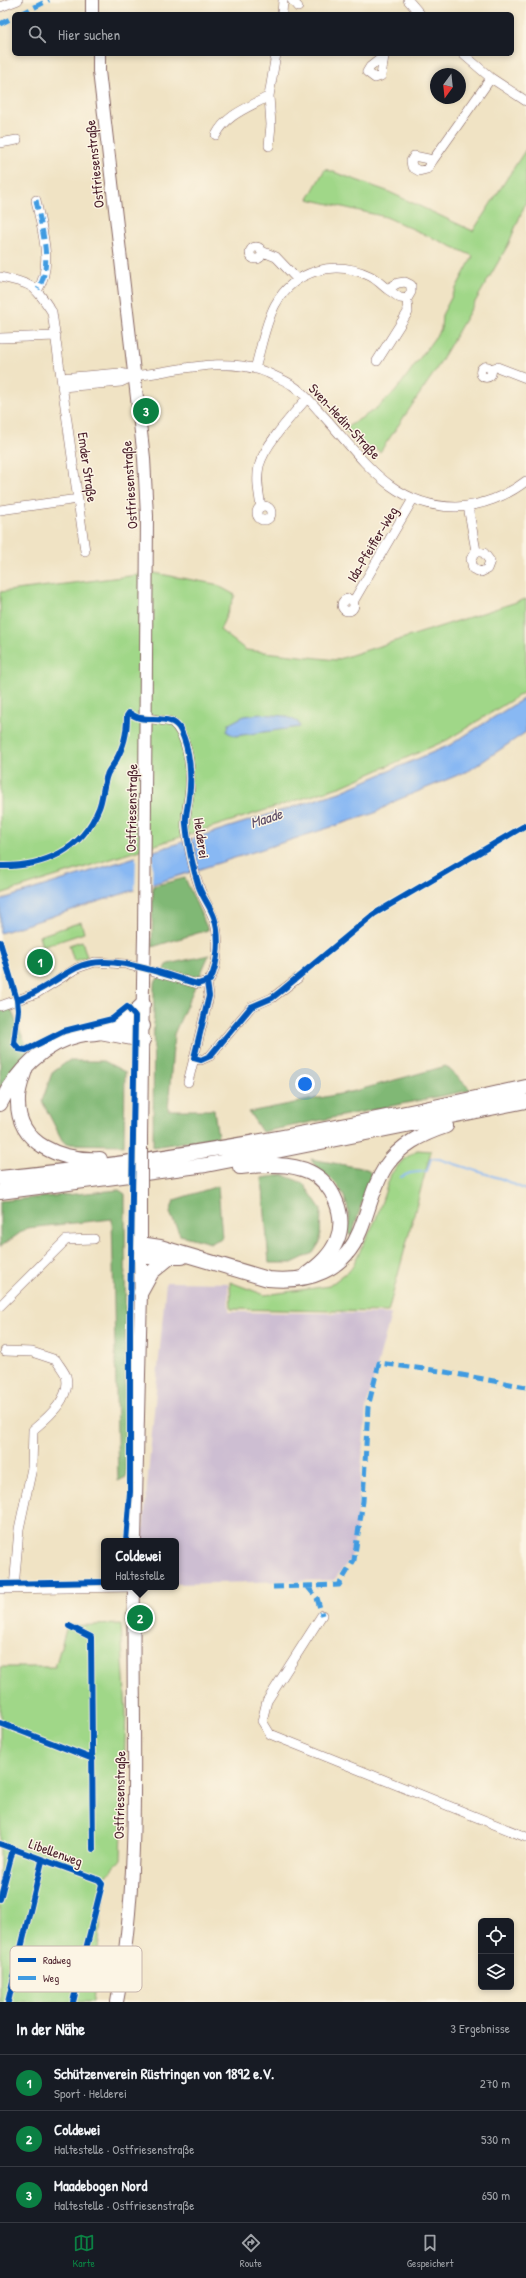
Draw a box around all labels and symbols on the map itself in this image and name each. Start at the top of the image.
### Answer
north arrow [430,68,466,104]
street label: Ostfriesenstraße [80,118,109,209]
street label: Sven-Hedin-Straße [304,379,385,464]
pin: 3 [133,396,159,426]
street label: Emder Straße [73,431,102,504]
street label: Ostfriesenstraße [116,440,143,530]
street label: Ida-Pfeiffer-Weg [342,503,403,586]
street label: Ostfriesenstraße [121,763,142,852]
water label: Maade [247,803,286,833]
street label: Helderei [190,816,214,860]
pin: 1 [27,947,53,977]
your location [295,1074,315,1094]
pin: 2 [127,1603,153,1633]
street label: Ostfriesenstraße [109,1750,130,1839]
street label: Libellenweg [26,1834,86,1871]
legend [10,1946,142,1992]
text: Radweg [43,1953,71,1967]
text: Weg [43,1971,59,1985]

